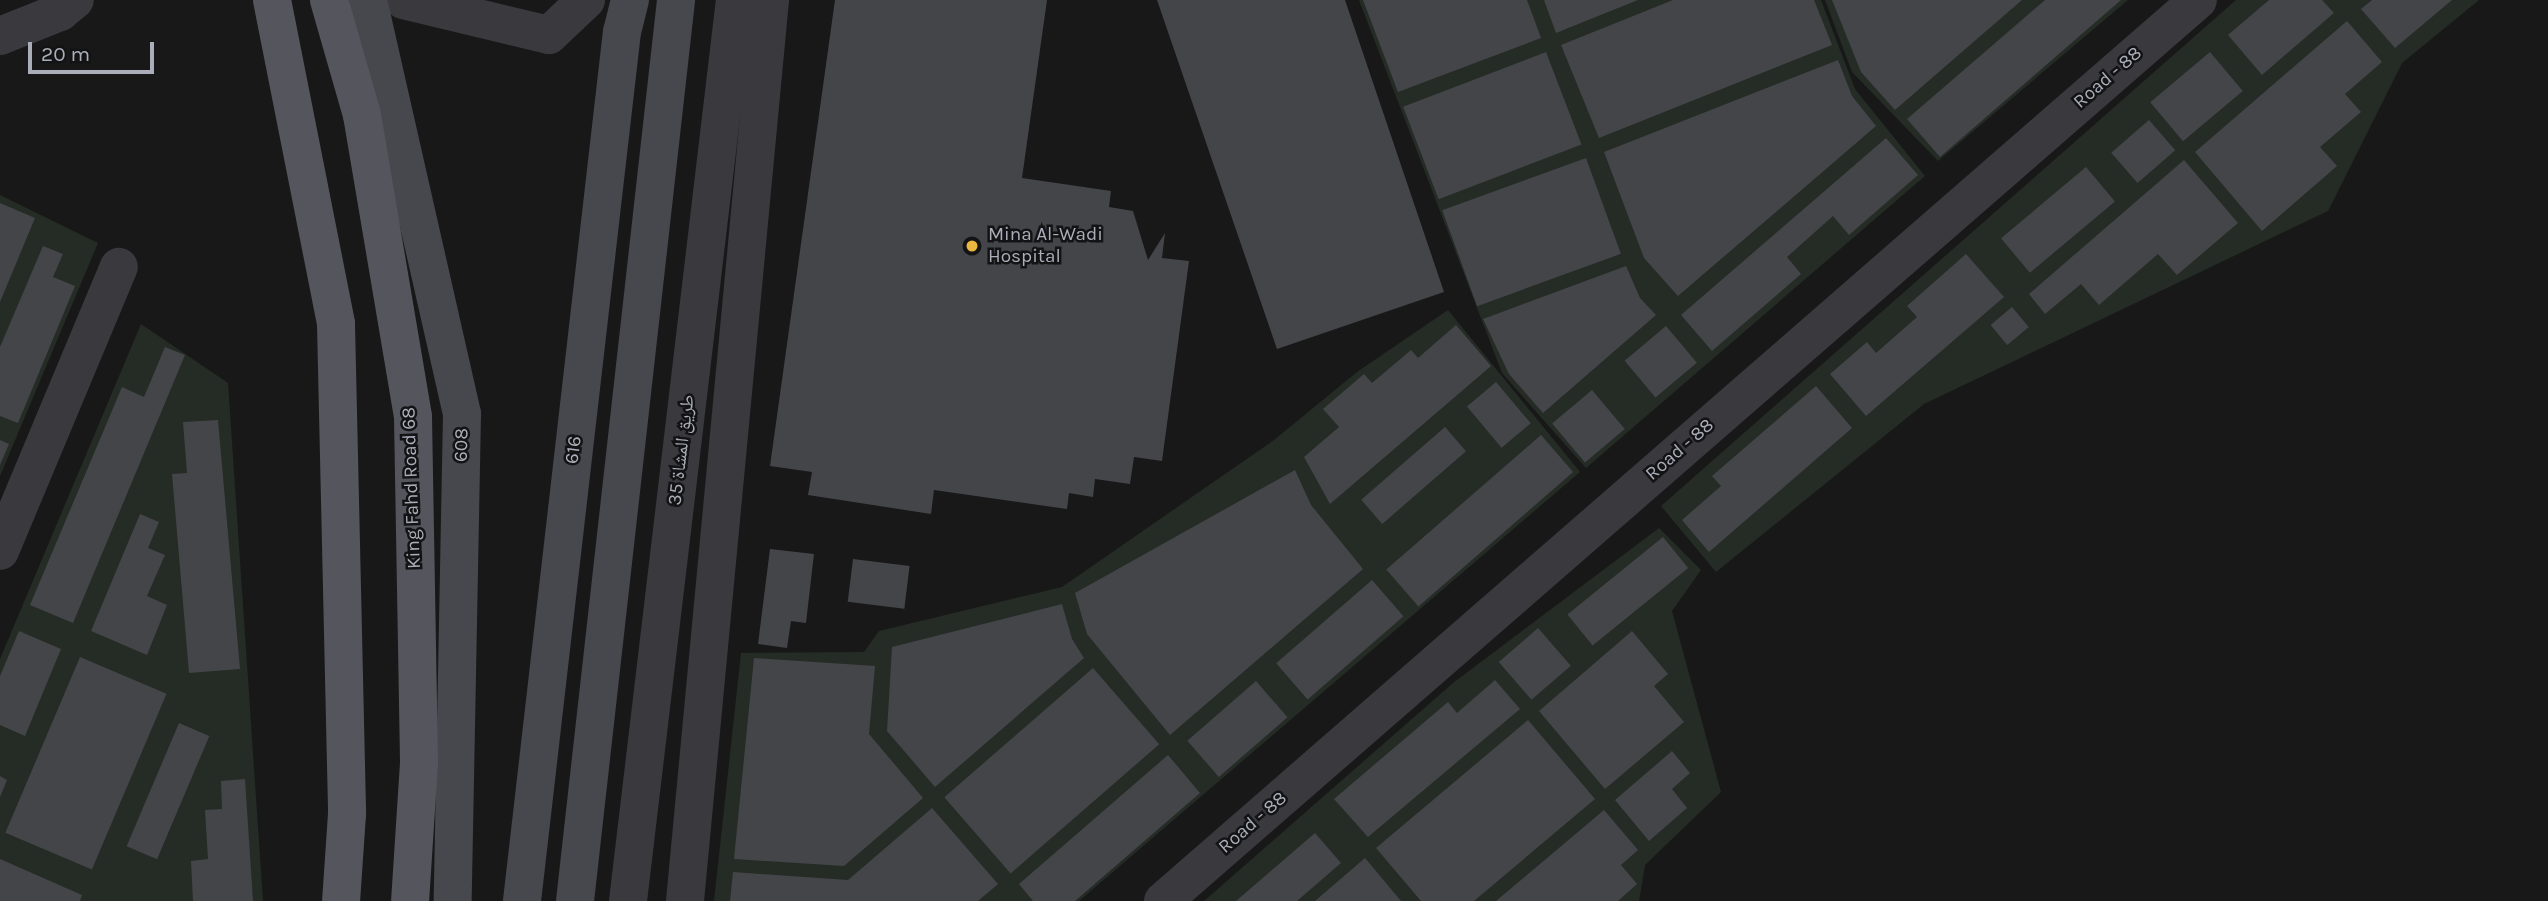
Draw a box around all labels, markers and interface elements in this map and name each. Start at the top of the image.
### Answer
scale bar [32,28,158,72]
text: 20 m [41,42,90,66]
street label: Road - 88 [2069,42,2147,114]
place label: Mina Al-Wadi Hospital [988,224,1103,268]
marker: Mina Al-Wadi Hospital [962,236,982,256]
street label: طريق المشاة 35 [664,393,700,507]
street label: King Fahd Road 68 [398,407,426,569]
street label: Road - 88 [1641,414,1719,486]
street label: 608 [450,428,474,462]
street label: 616 [561,435,587,465]
street label: Road - 88 [1214,787,1292,859]

